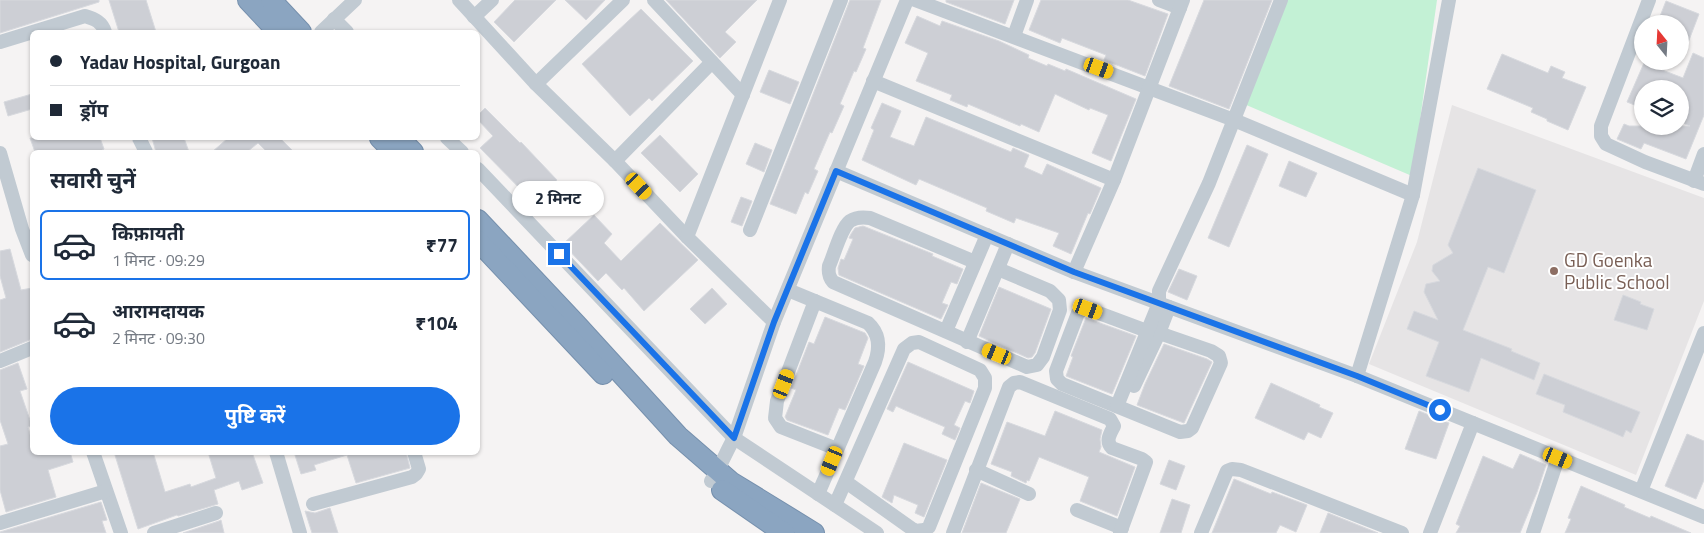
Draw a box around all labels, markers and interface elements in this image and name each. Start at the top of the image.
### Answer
north arrow [1634,15,1689,70]
map controls [1634,15,1689,135]
text: Yadav Hospital, Gurgoan [80,47,280,76]
car [1082,56,1115,80]
button: layers [1634,80,1689,135]
text: ड्रॉप [80,95,108,124]
text: सवारी चुनें [50,163,136,197]
car [623,170,654,202]
callout: 2 मिनट [513,182,605,216]
text: 2 मिनट [535,186,581,210]
text: किफ़ायती [112,218,184,247]
icon: car [52,223,97,268]
text: ₹77 [426,230,458,259]
route end [548,243,570,265]
place label: GD Goenka Public School [1564,245,1670,296]
text: 1 मिनट · 09:29 [112,248,205,272]
marker: GD Goenka Public School [1548,265,1560,277]
text: आरामदायक [112,296,204,325]
car [1071,297,1104,321]
icon: car [52,301,97,346]
text: ₹104 [415,308,458,337]
text: 2 मिनट · 09:30 [112,326,205,350]
car [980,341,1013,367]
car [771,367,796,401]
button: पुष्टि करें [50,387,460,445]
route start [1429,399,1451,421]
car [819,444,844,478]
car [1541,445,1574,471]

